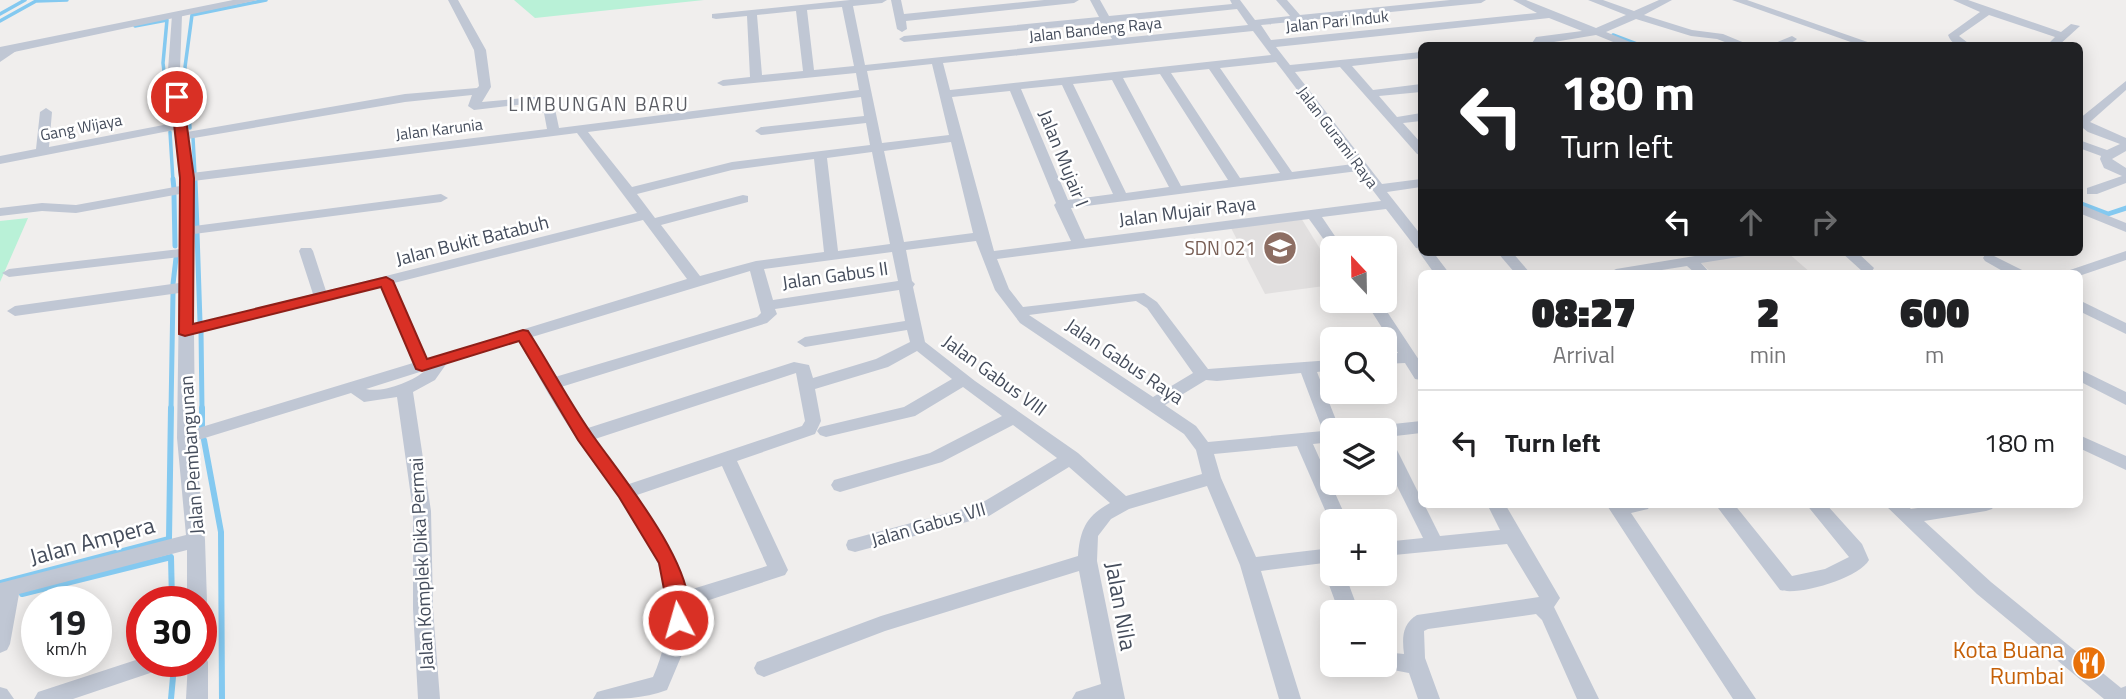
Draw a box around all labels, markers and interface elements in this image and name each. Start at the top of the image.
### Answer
street label: Jalan Pari Induk [1284,4,1390,38]
street label: Jalan Bandeng Raya [1028,10,1162,48]
text: 180 m [1561,54,1695,129]
pin [147,67,207,127]
icon: left [1446,70,1537,161]
icon: arrive [158,78,196,116]
street label: Jalan Gurami Raya [1292,81,1384,193]
district label: LIMBUNGAN BARU [508,89,690,118]
street label: Jalan Mujair I [1032,105,1097,211]
street label: Gang Wijaya [38,107,124,147]
street label: Jalan Karunia [394,112,484,146]
text: Turn left [1561,122,1673,170]
street label: Jalan Mujair Raya [1117,188,1257,233]
icon: left [1659,203,1697,241]
icon: ahead [1732,203,1770,241]
icon: right [1805,203,1843,241]
street label: Jalan Bukit Batabuh [392,206,552,273]
school or university icon: SDN 021 [1261,229,1299,267]
place label: SDN 021 [1185,233,1256,262]
north arrow [1320,236,1396,313]
map controls [1320,236,1397,677]
street label: Jalan Gabus II [780,253,890,296]
text: 08:27 [1532,279,1636,343]
text: 2 [1757,279,1780,343]
text: 600 [1900,279,1969,343]
street label: Jalan Gabus Raya [1060,310,1191,411]
street label: Jalan Gabus VIII [937,327,1053,422]
button: search [1320,327,1397,404]
text: Arrival [1553,337,1615,372]
text: min [1750,337,1786,372]
text: m [1925,337,1944,372]
street label: Jalan Pembangunan [170,374,211,536]
button: layers [1320,418,1397,495]
text: Turn left [1505,423,1600,462]
text: 180 m [1984,423,2055,462]
icon: left [1446,424,1484,462]
street label: Jalan Komplek Dika Permai [400,457,441,671]
street label: Jalan Gabus VII [867,493,989,554]
street label: Jalan Ampera [25,507,159,574]
button: + [1320,509,1397,586]
street label: Jalan Nila [1096,559,1147,654]
position arrow [641,583,715,657]
speed limit sign: 30 [126,586,217,677]
text: 19 [47,595,86,649]
button: − [1320,600,1397,677]
place label: Kota Buana Rumbai [1953,632,2064,693]
text: km/h [46,635,87,662]
restaurant icon: Kota Buana Rumbai [2070,644,2108,682]

